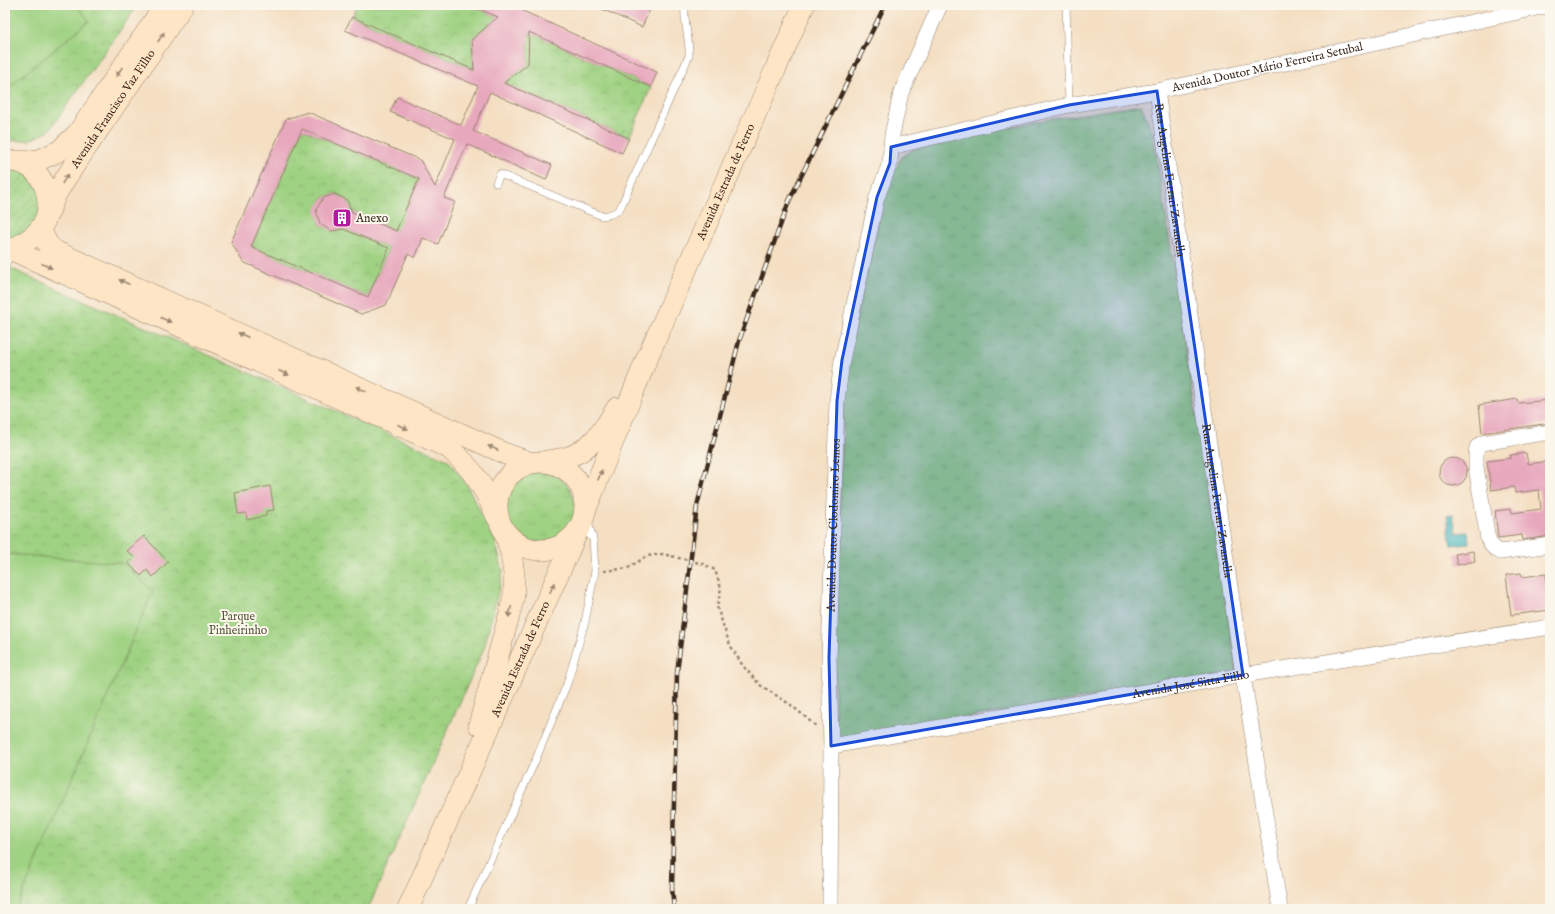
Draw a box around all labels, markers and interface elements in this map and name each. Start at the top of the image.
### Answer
one-way arrow [157,31,165,42]
street label: Avenida Doutor Mário Ferreira Setubal [1170,39,1365,96]
street label: Avenida Francisco Vaz Filho [67,46,159,172]
one-way arrow [115,67,123,77]
street label: Rua Angelina Ferrari Zavanella [1151,102,1188,259]
street label: Avenida Estrada de Ferro [693,121,758,243]
one-way arrow [61,174,69,184]
building icon: Anexo [331,207,353,229]
place label: Anexo [355,211,389,226]
one-way arrow [42,263,53,269]
one-way arrow [119,279,130,285]
one-way arrow [160,317,171,323]
one-way arrow [237,332,249,338]
one-way arrow [279,371,291,377]
one-way arrow [356,386,367,392]
street label: Rua Angelina Ferrari Zavanella [1198,423,1236,579]
one-way arrow [397,424,408,430]
street label: Avenida Doutor Clodomiro Lemos [823,438,844,613]
one-way arrow [487,445,498,451]
one-way arrow [597,469,603,481]
one-way arrow [549,582,555,593]
street label: Avenida Estrada de Ferro [488,598,553,721]
one-way arrow [506,606,512,618]
park label: Parque Pinheirinho [209,609,268,638]
street label: Avenida José Sitta Filho [1130,667,1251,702]

